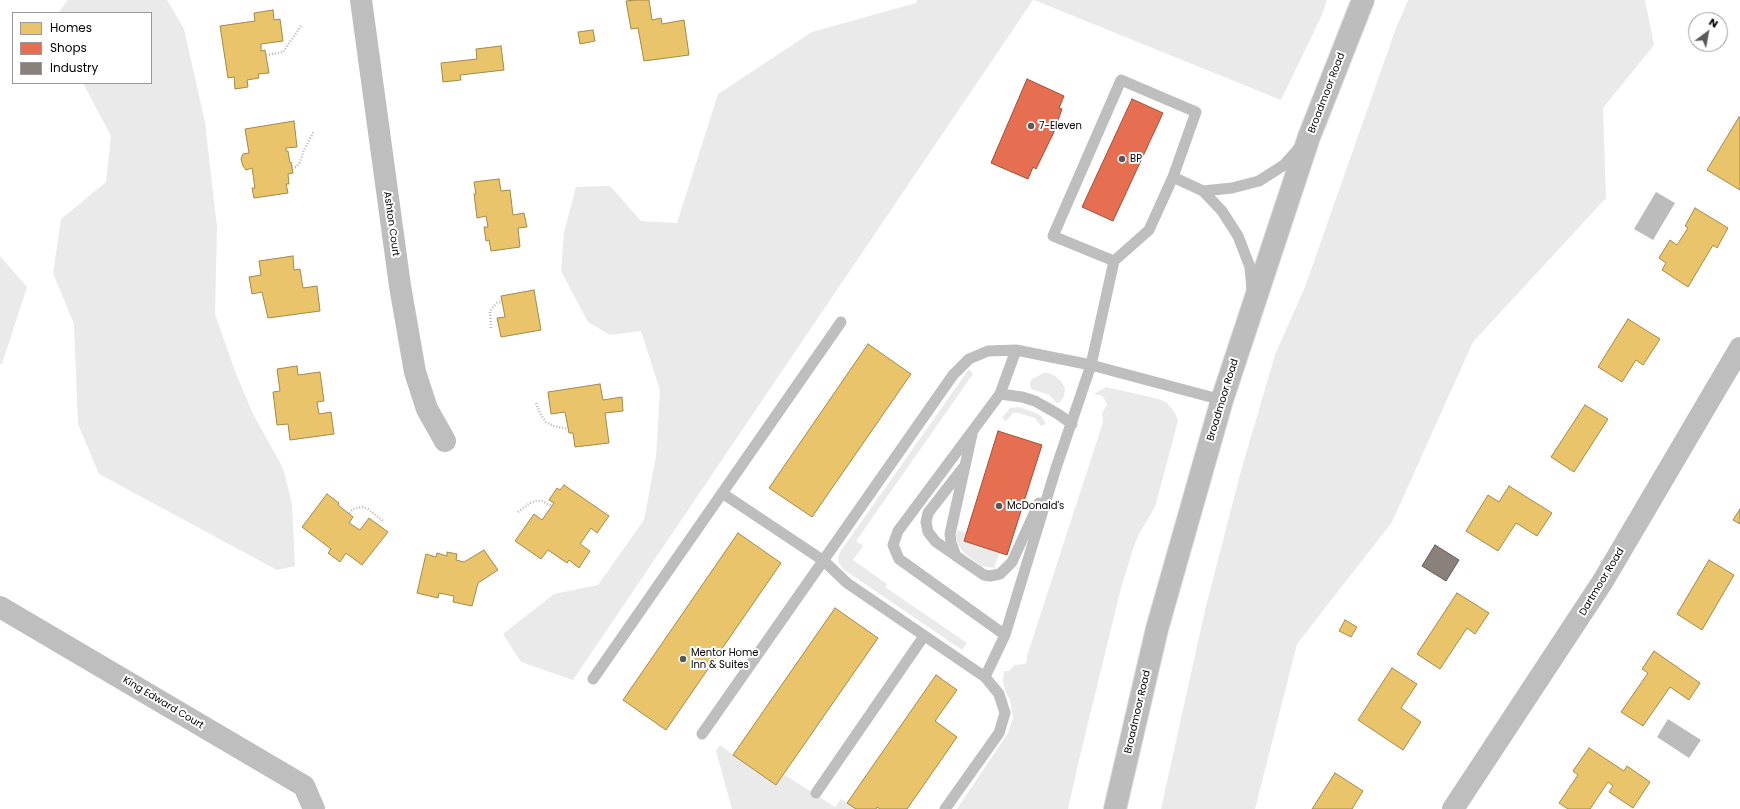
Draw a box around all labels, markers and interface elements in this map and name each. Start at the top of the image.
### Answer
legend [12,12,152,84]
north arrow [1688,12,1728,52]
text: N [1706,14,1722,32]
text: Homes [50,19,92,36]
text: Shops [50,39,87,56]
street label: Broadmoor Road [1306,51,1348,135]
text: Industry [50,59,98,76]
place label: 7-Eleven [1039,120,1082,132]
marker: 7-Eleven [1026,121,1036,131]
place label: BP [1130,153,1142,165]
marker: BP [1117,154,1127,164]
street label: Ashton Court [381,191,401,257]
street label: Broadmoor Road [1205,357,1241,443]
place label: McDonald's [1007,500,1064,512]
marker: McDonald's [994,501,1004,511]
street label: Dartmoor Road [1577,546,1627,618]
place label: Mentor Home Inn & Suites [691,647,758,670]
marker: Mentor Home Inn & Suites [678,654,688,664]
street label: Broadmoor Road [1123,669,1153,755]
street label: King Edward Court [120,674,206,732]

